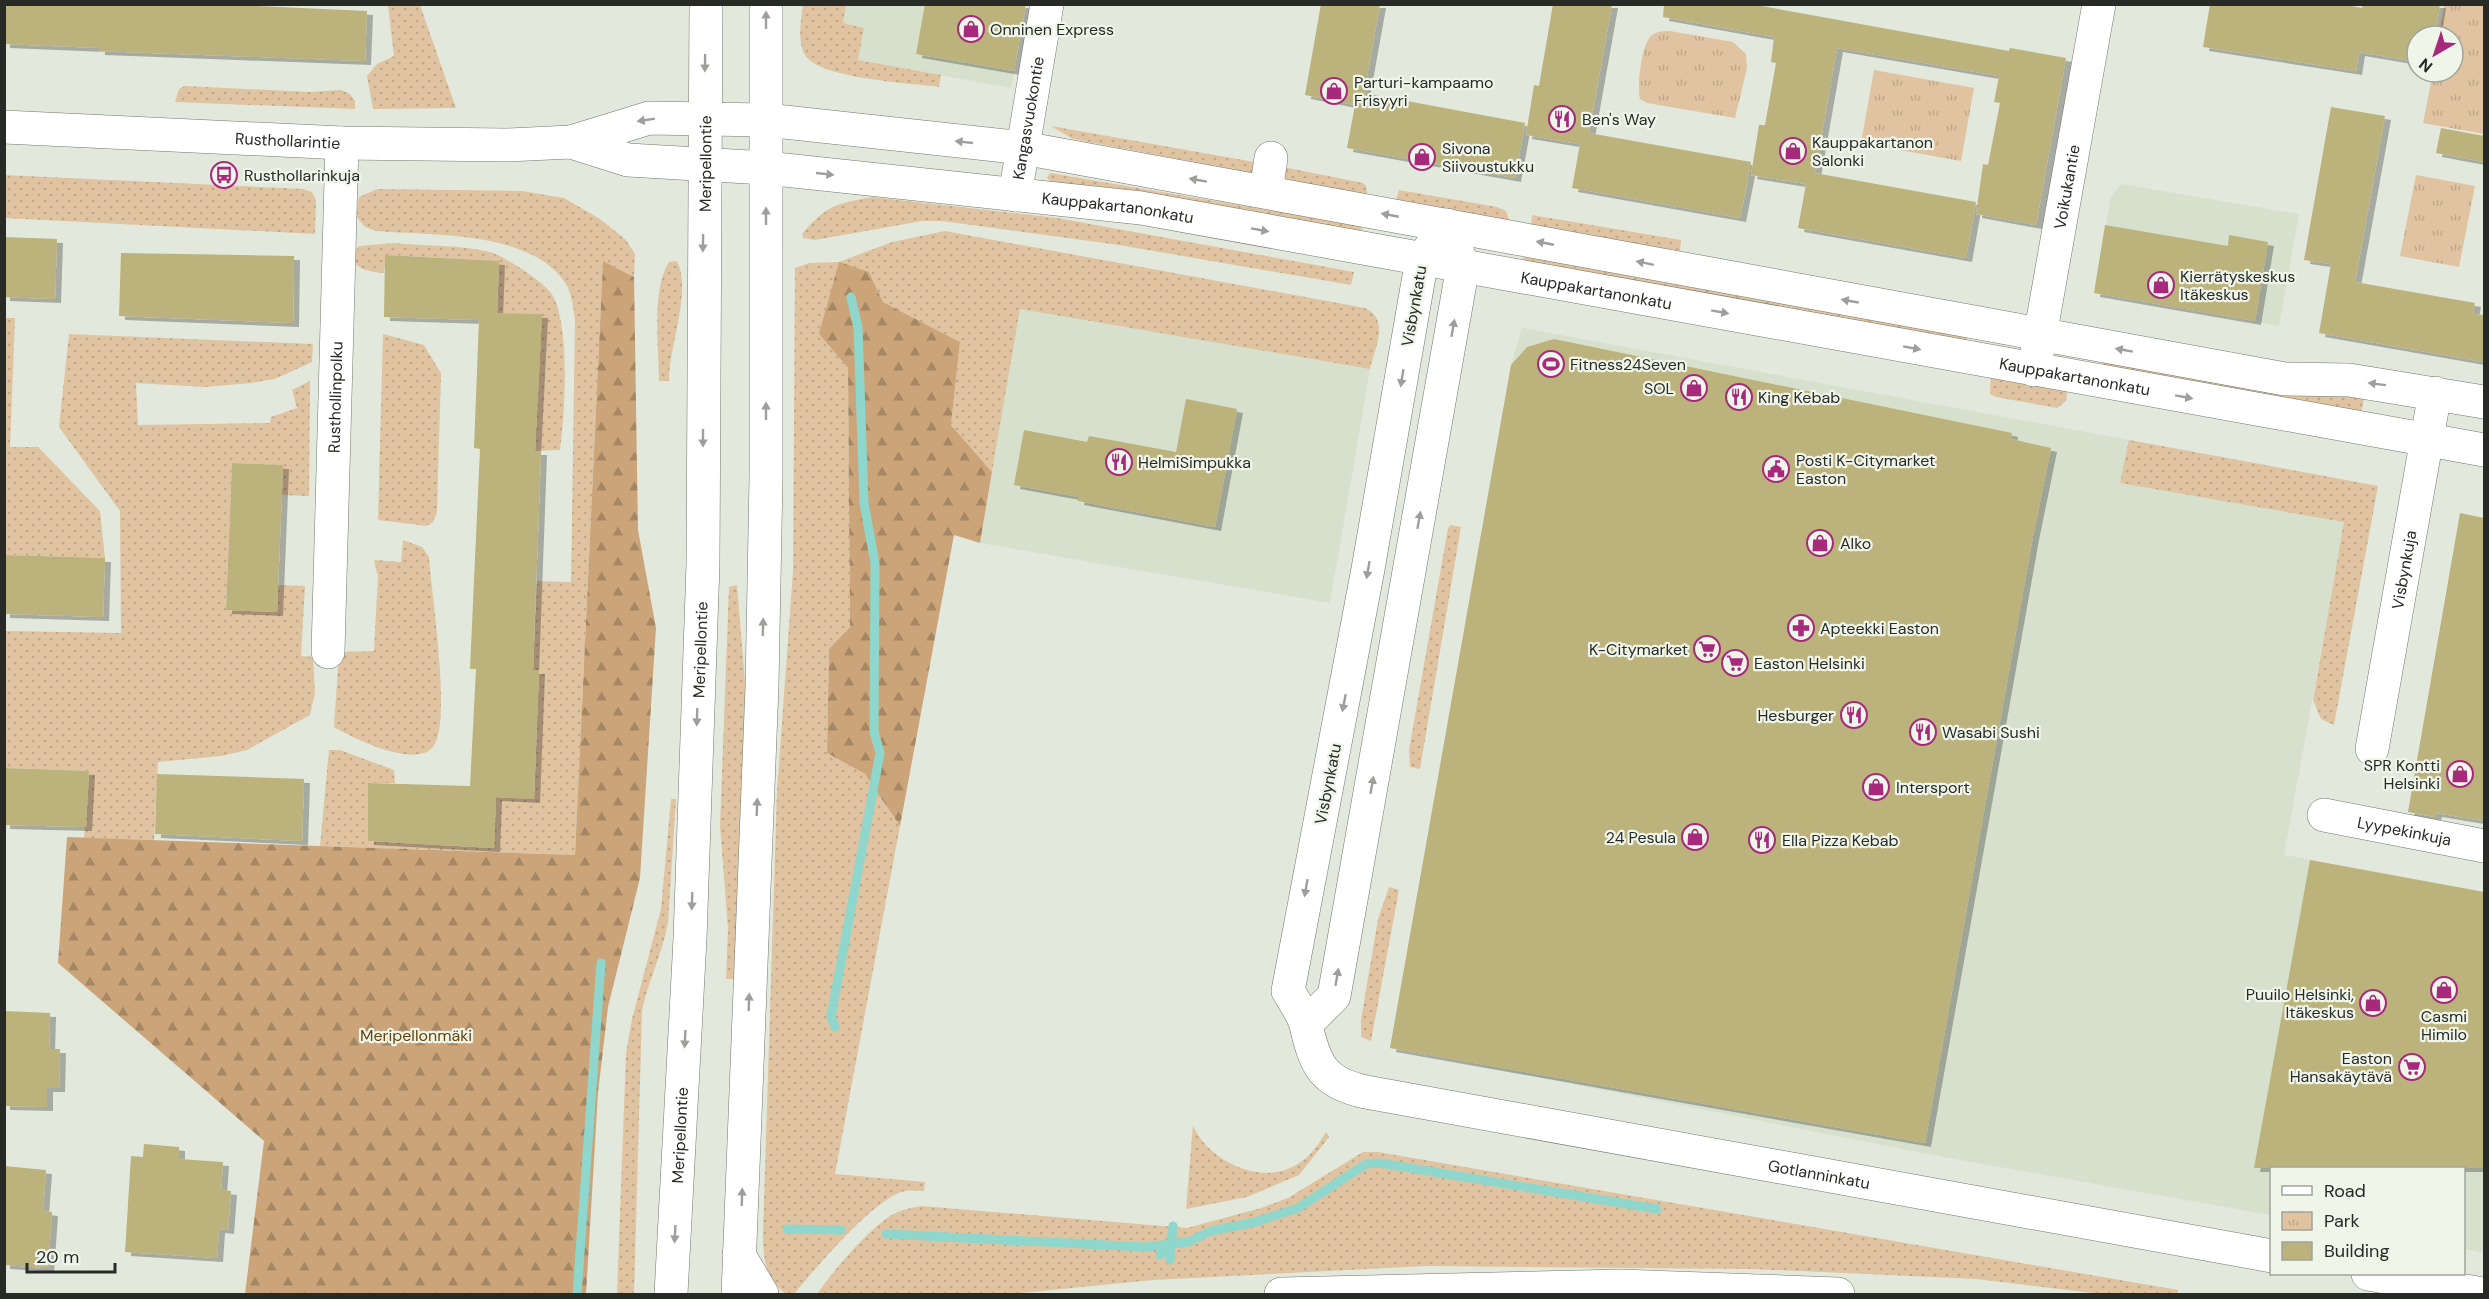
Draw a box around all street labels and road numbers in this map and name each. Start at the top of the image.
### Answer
street label: Kangasvuokontie [1007,55,1049,181]
street label: Meripellontie [694,115,716,212]
street label: Rusthollarintie [235,127,341,153]
street label: Voikukantie [2049,143,2084,231]
street label: Kauppakartanonkatu [1041,187,1195,228]
street label: Visbynkatu [1397,264,1431,348]
street label: Kauppakartanonkatu [1519,266,1674,314]
street label: Rusthollinpolku [323,341,347,453]
street label: Kauppakartanonkatu [1998,352,2152,400]
street label: Visbynkuja [2386,529,2421,611]
street label: Meripellontie [688,601,712,698]
street label: Visbynkatu [1310,742,1346,826]
street label: Lyypekinkuja [2356,811,2453,850]
street label: Meripellontie [666,1086,693,1184]
street label: Gotlanninkatu [1766,1154,1872,1194]

